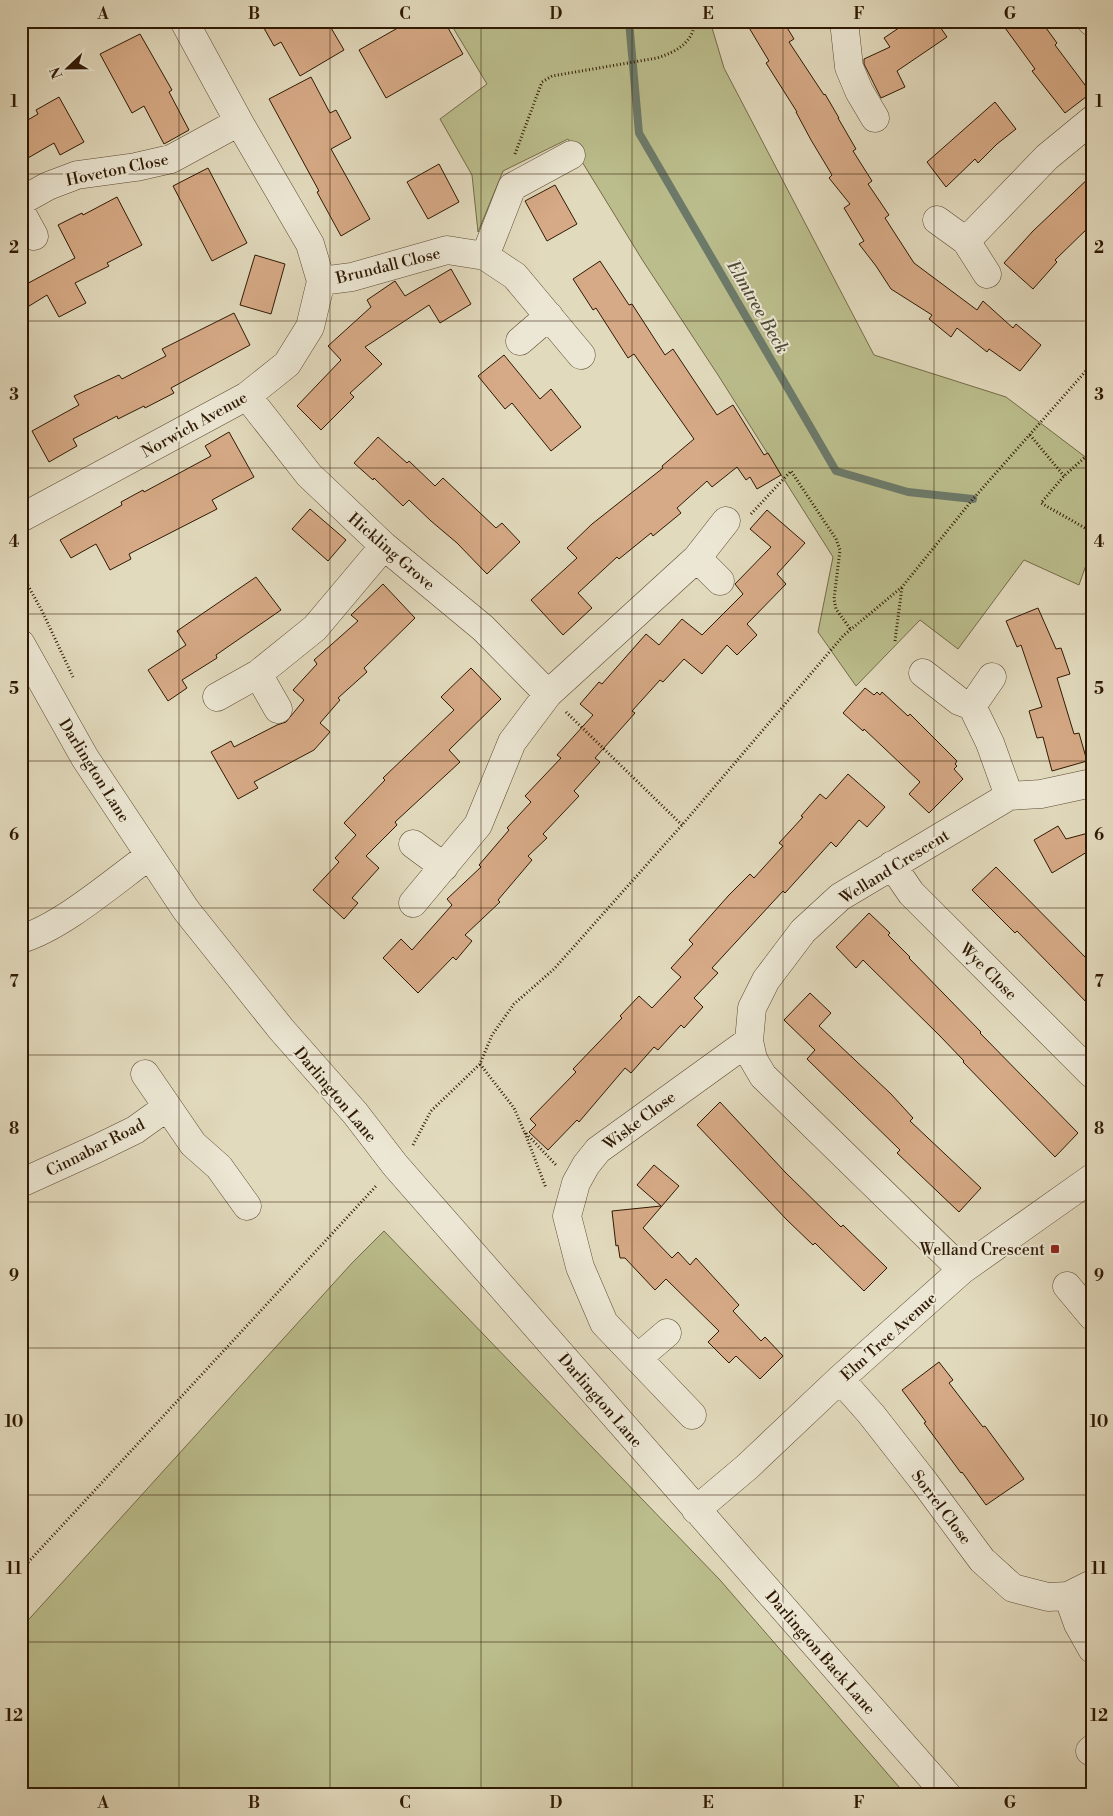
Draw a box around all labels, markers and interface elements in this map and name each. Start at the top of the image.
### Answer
text: A [96,4,109,24]
text: B [248,4,260,24]
text: C [399,4,411,24]
text: D [550,4,563,24]
text: E [702,4,714,24]
text: F [853,4,865,24]
text: G [1004,4,1017,24]
north arrow [42,42,92,92]
text: N [46,64,67,81]
text: 1 [10,92,18,112]
text: 1 [1095,92,1103,112]
street label: Hoveton Close [64,149,170,191]
text: 2 [9,238,19,258]
text: 2 [1094,238,1104,258]
street label: Brundall Close [333,243,443,289]
water label: Elmtree Beck [721,256,794,358]
text: 3 [9,385,19,405]
text: 3 [1094,385,1104,405]
street label: Norwich Avenue [138,388,251,462]
street label: Hickling Grove [344,509,439,595]
text: 4 [9,532,20,552]
text: 4 [1094,532,1105,552]
text: 5 [9,679,19,699]
text: 5 [1094,679,1104,699]
street label: Darlington Lane [54,715,134,826]
text: 6 [9,825,19,845]
street label: Welland Crescent [835,825,953,909]
text: 6 [1094,825,1104,845]
street label: Wye Close [955,938,1021,1005]
text: 7 [9,972,19,992]
text: 7 [1094,972,1104,992]
street label: Darlington Lane [289,1043,381,1147]
street label: Wiske Close [599,1087,680,1155]
street label: Cinnabar Road [43,1114,148,1181]
text: 8 [9,1119,19,1139]
text: 8 [1094,1119,1104,1139]
place label: Welland Crescent [919,1240,1045,1260]
marker: Welland Crescent [1049,1243,1061,1255]
text: 9 [9,1266,19,1286]
text: 9 [1094,1266,1104,1286]
street label: Elm Tree Avenue [836,1288,941,1385]
street label: Darlington Lane [554,1349,647,1452]
text: 10 [5,1412,23,1432]
text: 10 [1090,1412,1108,1432]
street label: Sorrel Close [907,1466,976,1549]
text: 11 [6,1559,22,1579]
text: 11 [1091,1559,1107,1579]
street label: Darlington Back Lane [761,1587,880,1719]
text: 12 [5,1706,23,1726]
text: 12 [1090,1706,1108,1726]
text: A [96,1793,109,1813]
text: B [248,1793,260,1813]
text: C [399,1793,411,1813]
text: D [550,1793,563,1813]
text: E [702,1793,714,1813]
text: F [853,1793,865,1813]
text: G [1004,1793,1017,1813]

